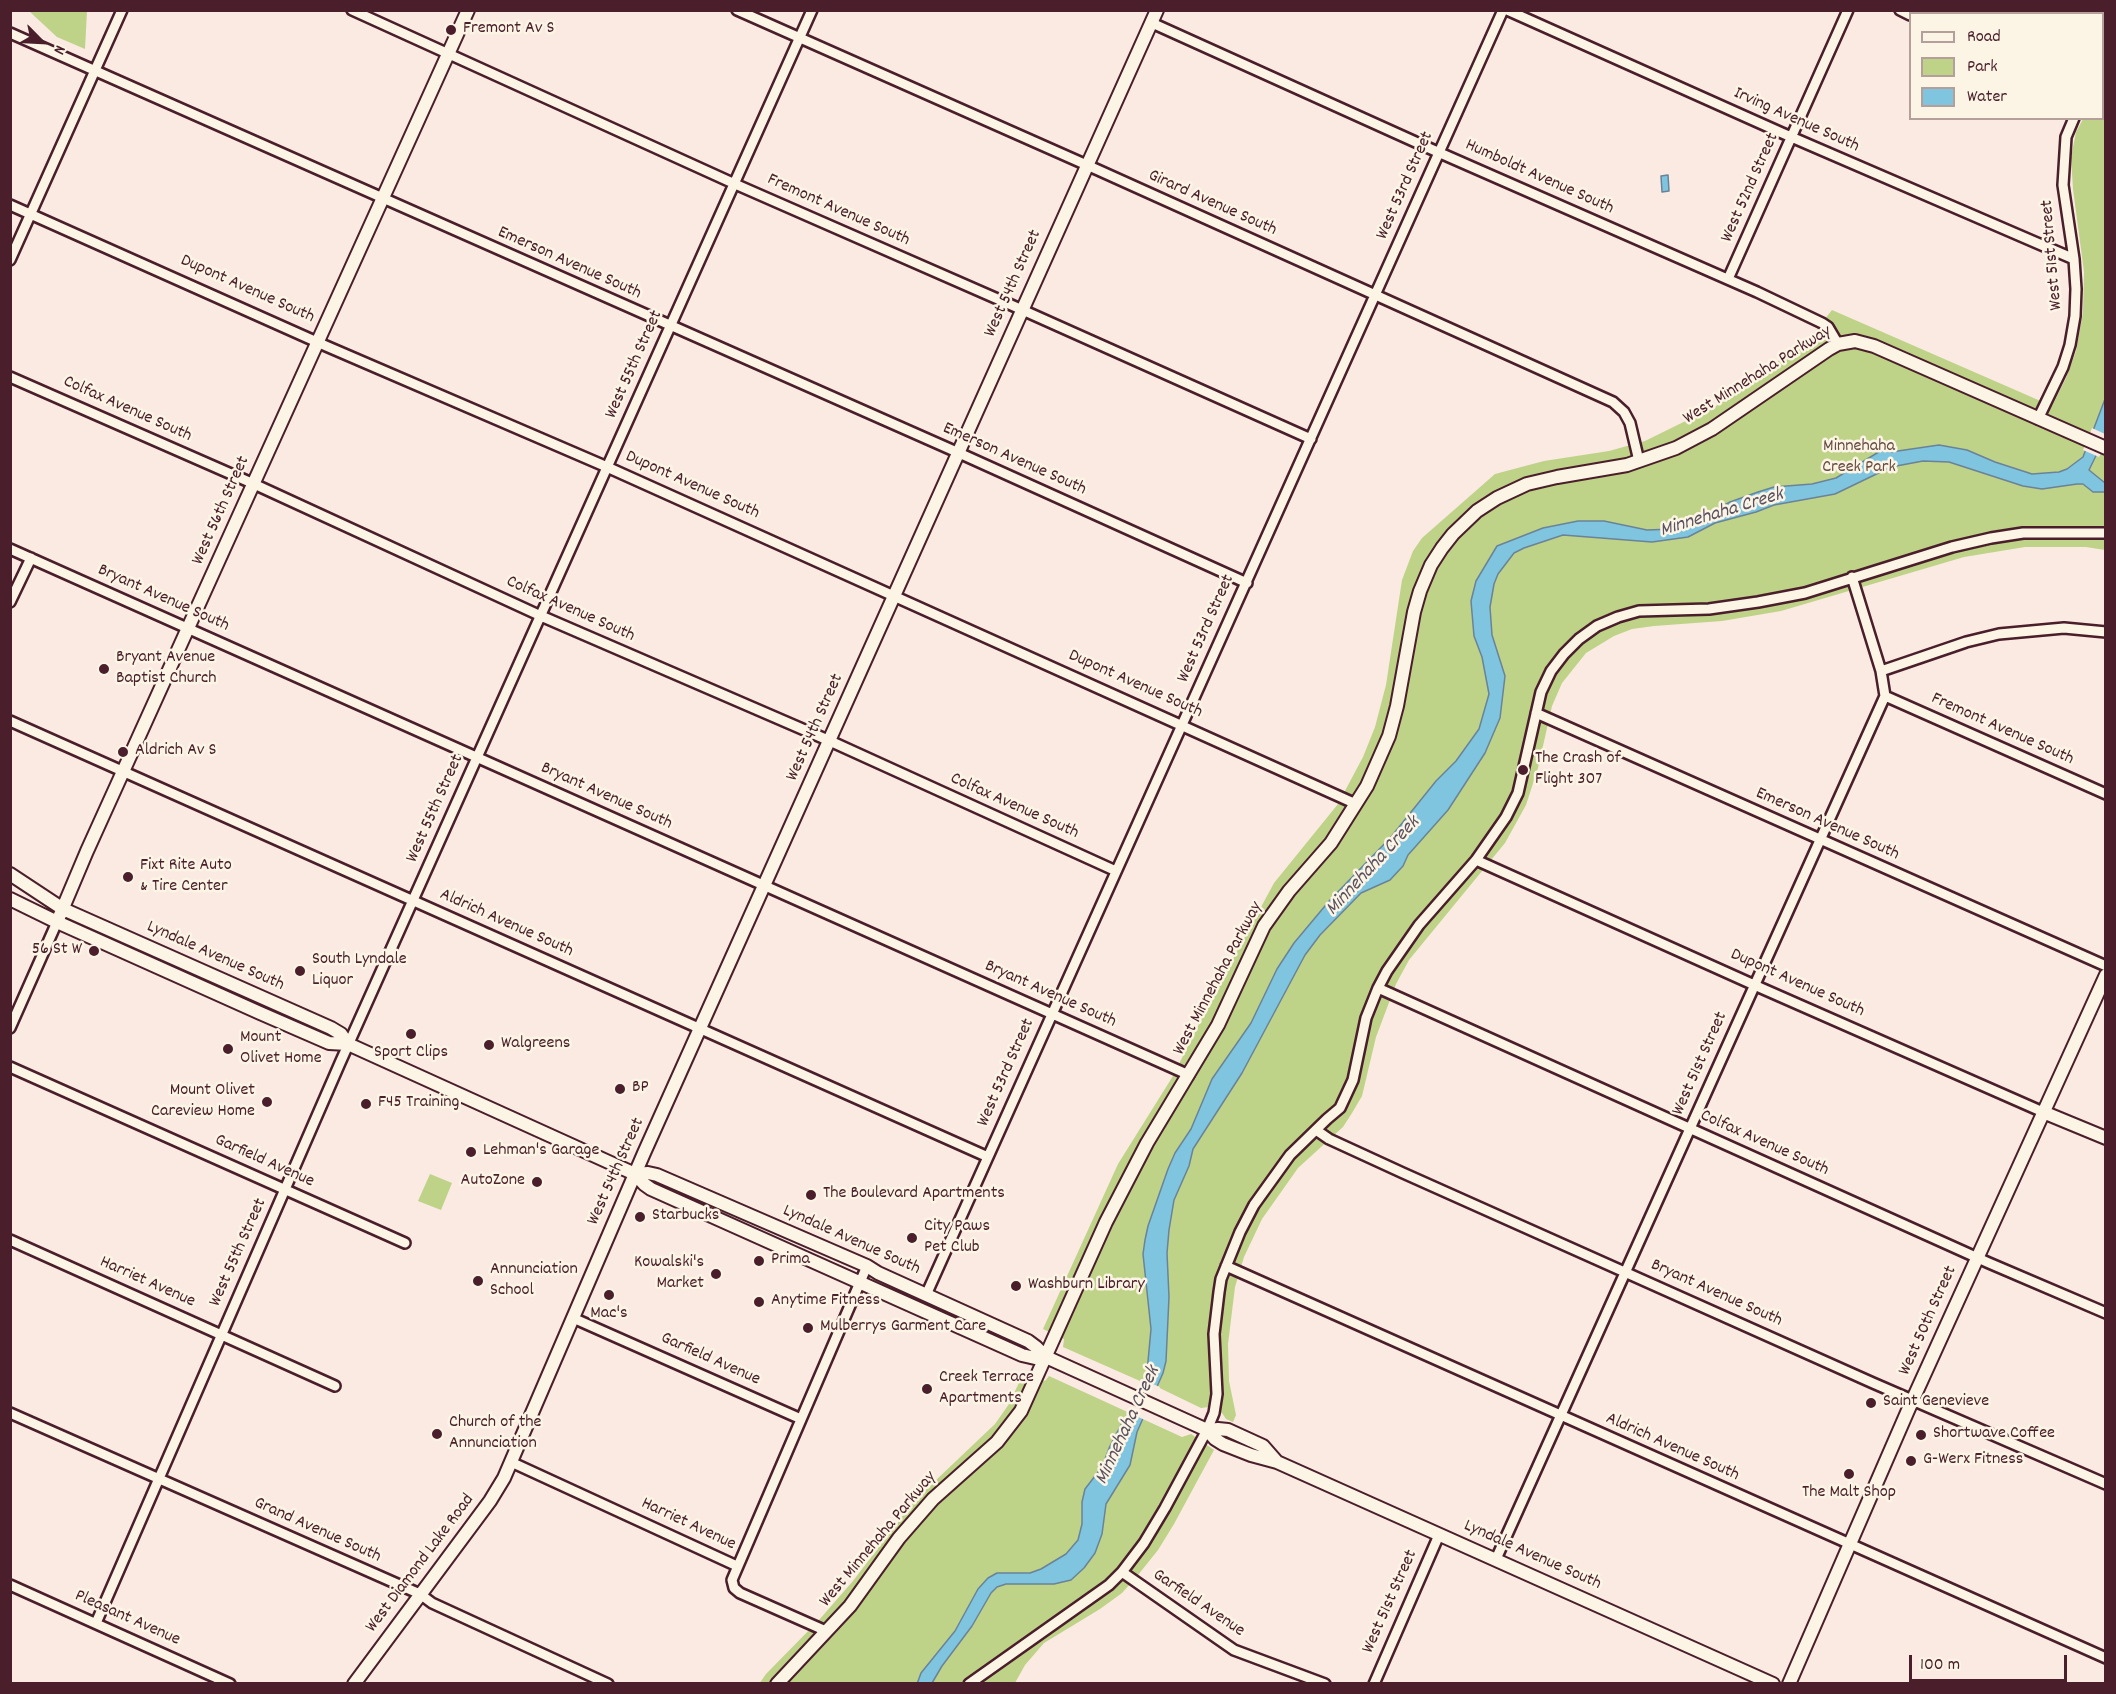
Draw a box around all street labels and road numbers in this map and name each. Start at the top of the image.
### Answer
street label: Irving Avenue South [1730,84,1862,158]
street label: West 53rd Street [1373,129,1439,243]
street label: West 52nd Street [1717,130,1785,246]
street label: Humboldt Avenue South [1461,135,1617,221]
street label: Girard Avenue South [1144,166,1280,242]
street label: Fremont Avenue South [763,170,913,252]
street label: West 51st Street [2037,199,2069,311]
street label: Emerson Avenue South [494,223,644,305]
street label: West 54th Street [981,227,1047,341]
street label: Dupont Avenue South [177,251,317,329]
street label: West 55th Street [602,308,668,422]
street label: West Minnehaha Parkway [1680,322,1836,430]
street label: Colfax Avenue South [59,372,195,448]
street label: Emerson Avenue South [939,419,1089,501]
street label: Dupont Avenue South [622,447,762,525]
street label: West 56th Street [188,453,256,569]
street label: Bryant Avenue South [94,560,232,638]
street label: Colfax Avenue South [502,572,638,648]
street label: West 53rd Street [1174,572,1240,686]
street label: Dupont Avenue South [1065,646,1205,724]
street label: West 54th Street [783,671,849,785]
street label: Fremont Avenue South [1927,689,2077,771]
street label: West 55th Street [403,752,469,866]
street label: Bryant Avenue South [537,758,675,836]
street label: Colfax Avenue South [946,769,1082,845]
street label: Emerson Avenue South [1752,784,1902,866]
street label: Aldrich Avenue South [436,885,576,963]
street label: West Minnehaha Parkway [1169,899,1269,1059]
street label: Lyndale Avenue South [143,917,287,997]
street label: Dupont Avenue South [1727,945,1867,1023]
street label: Bryant Avenue South [981,956,1119,1034]
street label: West 51st Street [1669,1009,1733,1119]
street label: West 53rd Street [974,1016,1040,1130]
street label: Colfax Avenue South [1696,1106,1832,1182]
street label: West 54th Street [584,1115,650,1229]
street label: Garfield Avenue [211,1130,317,1194]
street label: West 55th Street [206,1196,272,1310]
street label: Lyndale Avenue South [779,1201,923,1281]
street label: Harriet Avenue [96,1252,198,1314]
street label: Bryant Avenue South [1647,1255,1785,1333]
street label: West 50th Street [1895,1263,1963,1379]
street label: Garfield Avenue [657,1328,763,1392]
street label: Aldrich Avenue South [1602,1409,1742,1487]
street label: West Minnehaha Parkway [816,1468,942,1612]
street label: West Diamond Lake Road [362,1491,480,1637]
street label: Grand Avenue South [250,1493,384,1569]
street label: Harriet Avenue [637,1494,739,1556]
street label: Lyndale Avenue South [1460,1516,1604,1596]
street label: West 51st Street [1359,1547,1423,1657]
street label: Garfield Avenue [1148,1565,1248,1643]
street label: Pleasant Avenue [71,1586,183,1652]

